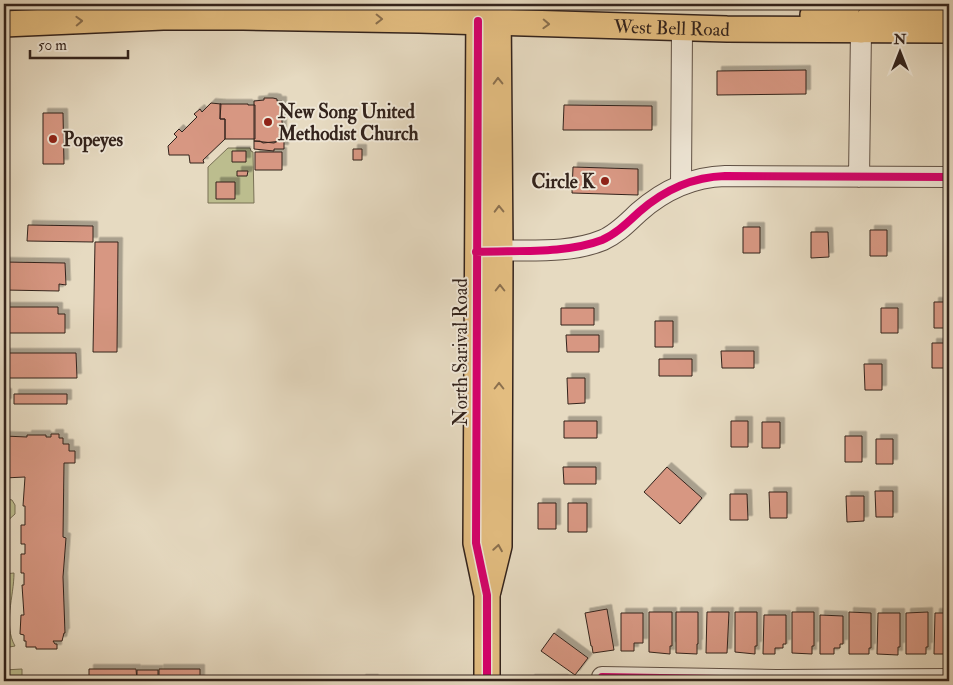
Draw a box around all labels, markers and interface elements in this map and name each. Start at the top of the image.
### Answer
one-way arrow [376,14,384,24]
one-way arrow [75,15,83,26]
street label: West Bell Road [612,15,731,42]
one-way arrow [542,19,550,30]
scale bar [30,28,128,60]
north arrow [876,28,926,78]
text: N [893,31,907,48]
text: 50 m [38,36,67,55]
one-way arrow [493,77,503,84]
place label: New Song United Methodist Church [277,100,419,146]
marker: New Song United Methodist Church [262,116,274,128]
place label: Popeyes [63,128,123,153]
marker: Popeyes [47,133,59,145]
place label: Circle K [531,170,596,194]
marker: Circle K [599,175,611,187]
one-way arrow [494,204,505,212]
street label: North Sarival Road [449,277,473,426]
one-way arrow [495,283,505,291]
one-way arrow [494,381,504,389]
one-way arrow [492,544,502,552]

